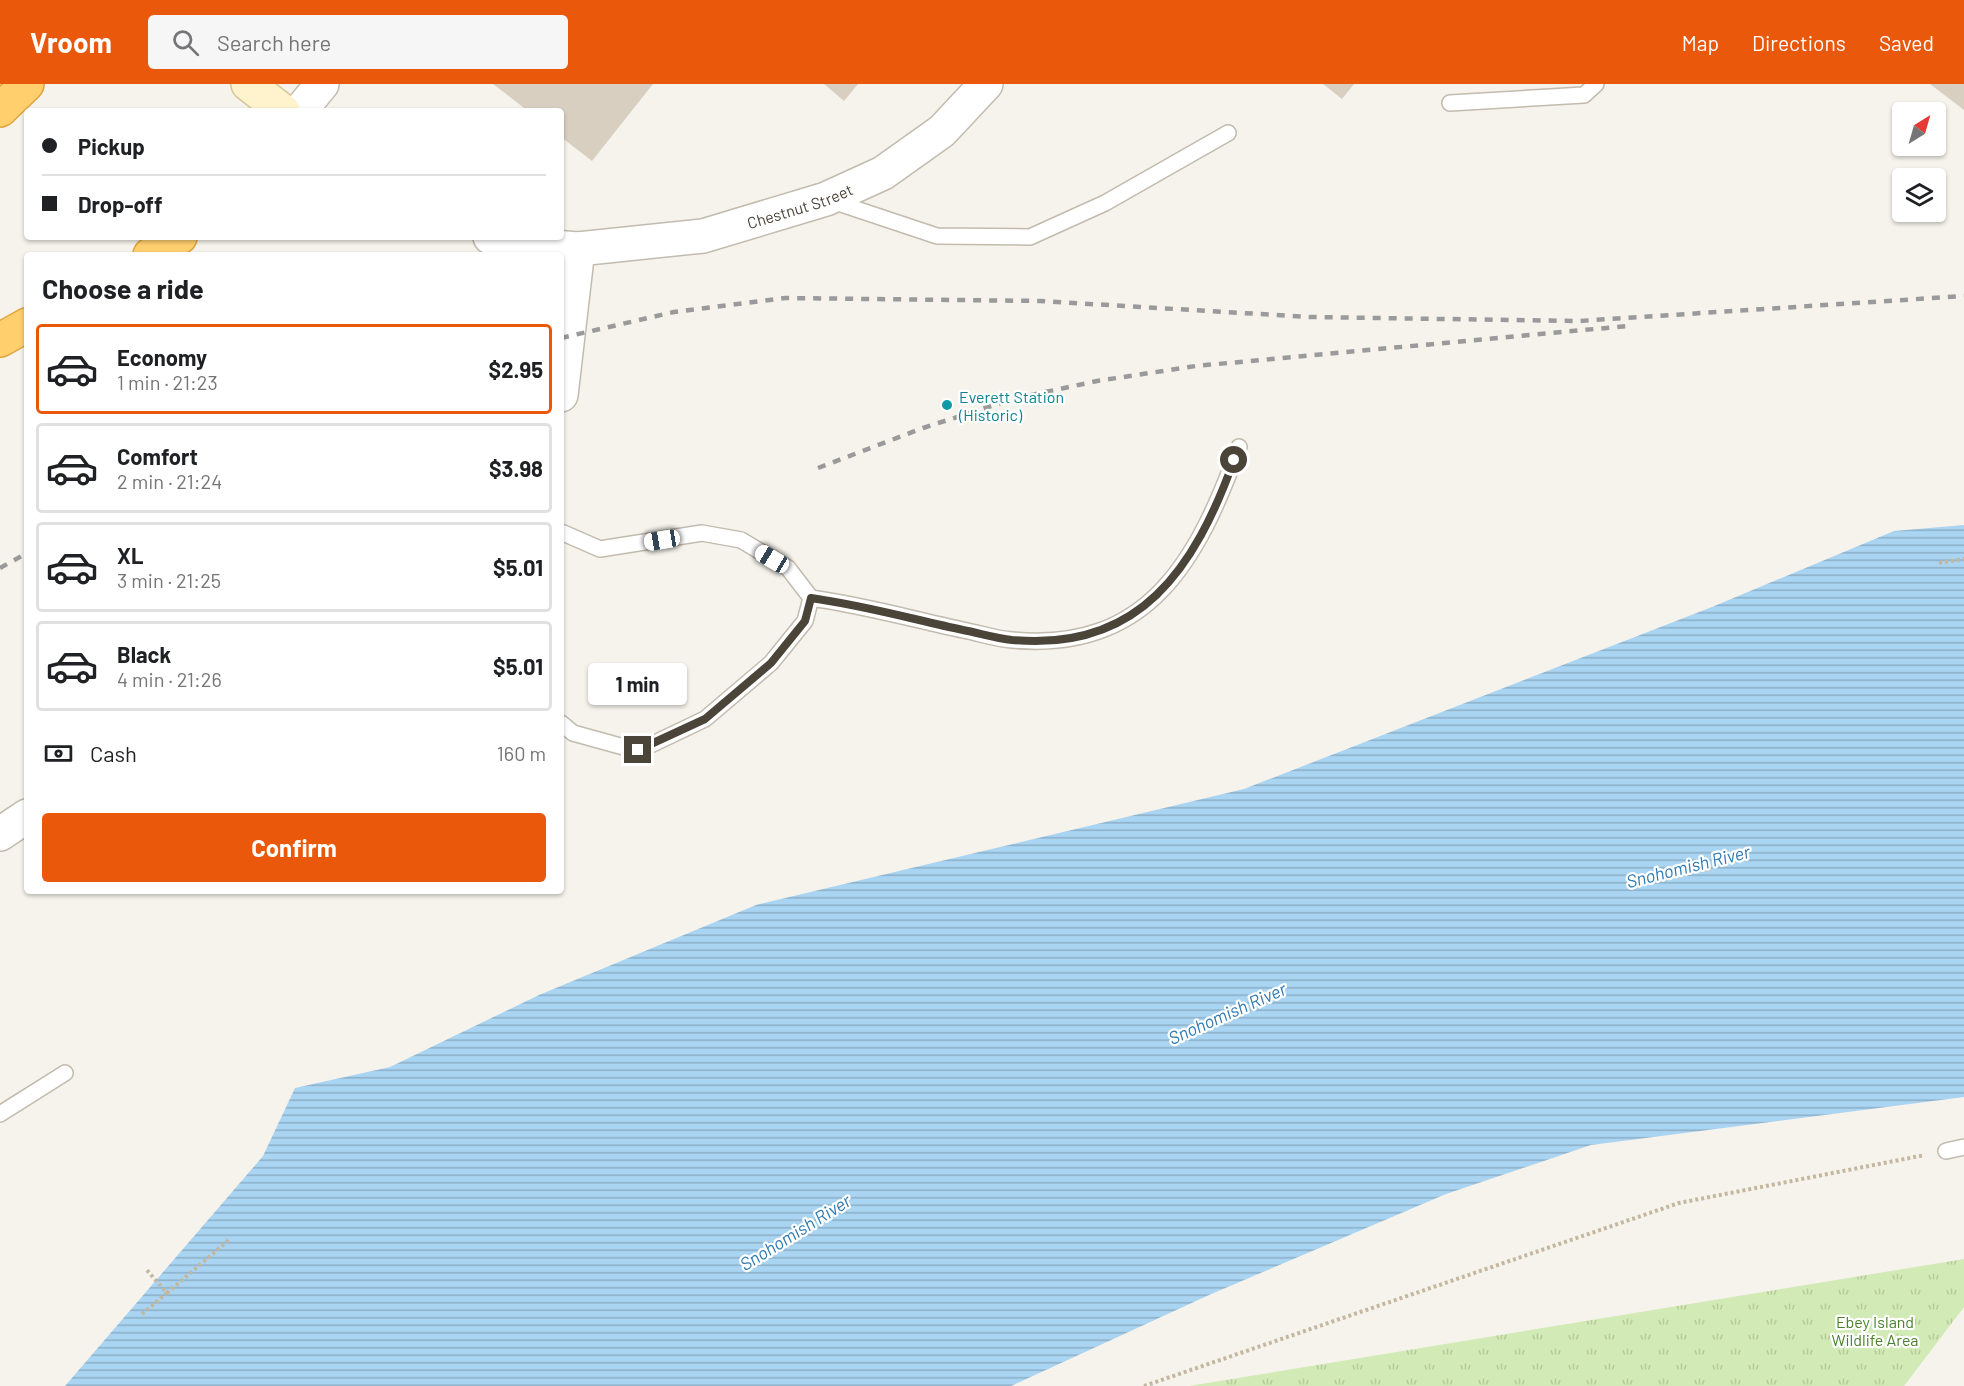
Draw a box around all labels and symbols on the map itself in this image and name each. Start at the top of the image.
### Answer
north arrow [1892,102,1946,156]
street label: Chestnut Street [745,179,855,232]
place label: Everett Station (Historic) [958,387,1064,424]
marker: Everett Station (Historic) [940,398,954,412]
route start [1220,446,1247,473]
car [643,528,681,552]
car [752,542,792,576]
callout: 1 min [588,663,688,705]
route end [624,736,651,763]
water label: Snohomish River [1624,840,1753,892]
water label: Snohomish River [1165,977,1290,1049]
water label: Snohomish River [735,1189,855,1275]
park label: Ebey Island Wildlife Area [1831,1312,1919,1349]

